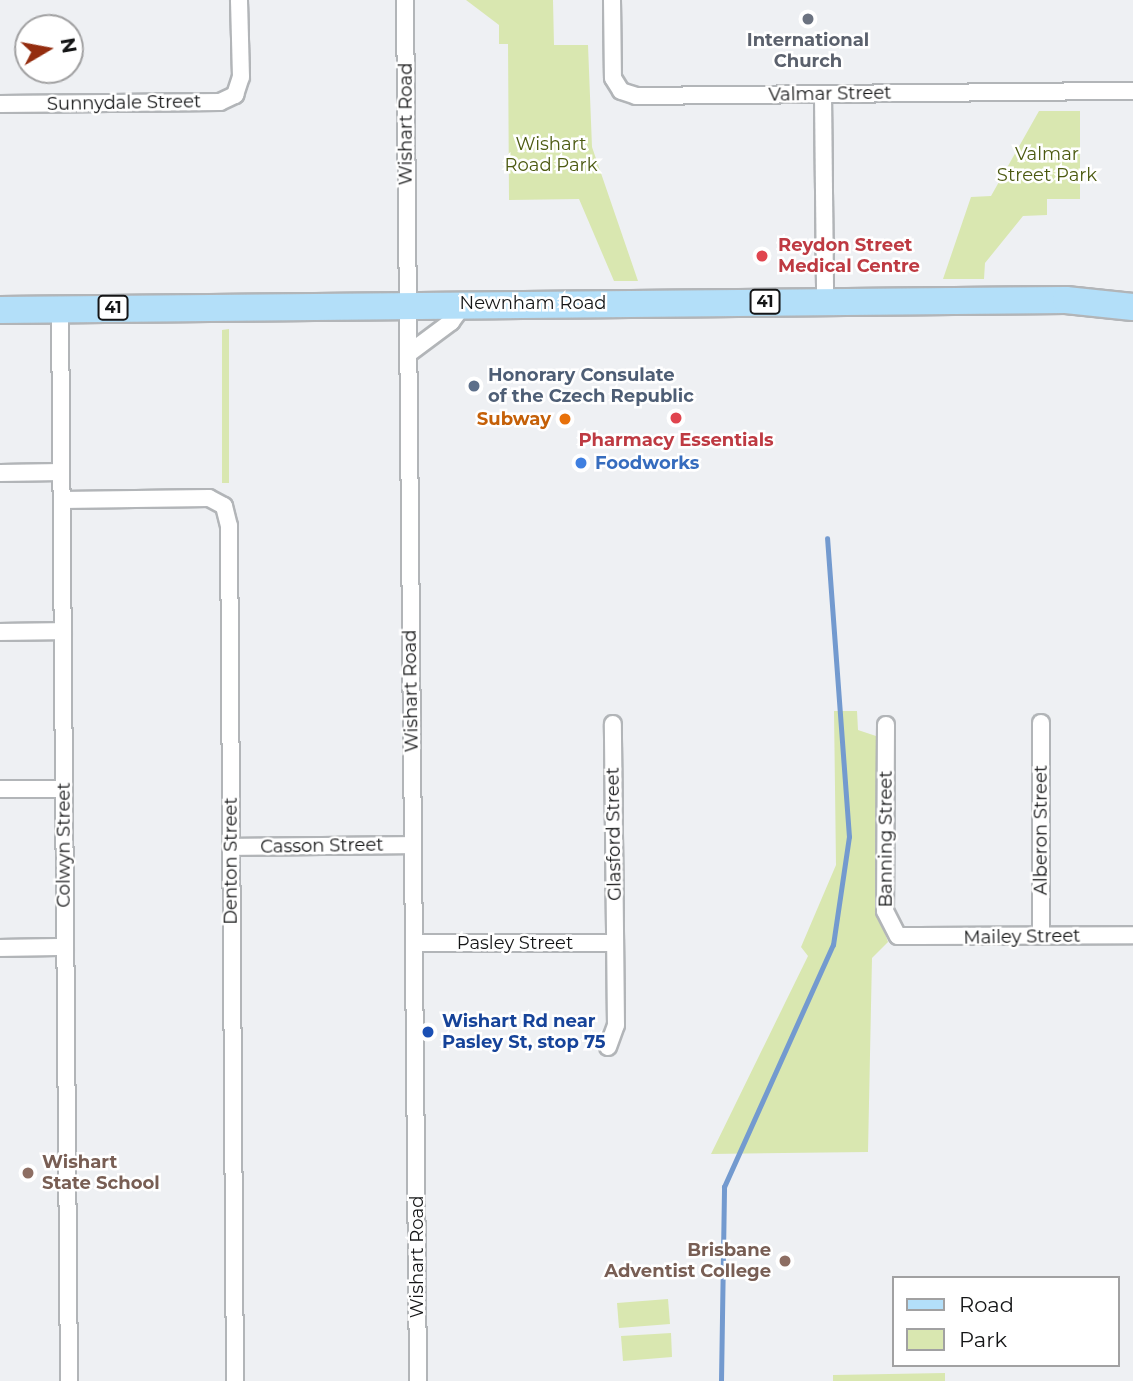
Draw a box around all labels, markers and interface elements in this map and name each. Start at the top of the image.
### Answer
marker: International Church [800,11,816,27]
north arrow [14,14,84,84]
place label: International Church [747,30,869,72]
text: N [56,36,81,55]
street label: Wishart Road [395,63,417,185]
street label: Valmar Street [768,82,892,106]
street label: Sunnydale Street [47,91,201,115]
park label: Wishart Road Park [505,134,597,176]
park label: Valmar Street Park [997,144,1097,186]
place label: Reydon Street Medical Centre [778,235,920,278]
marker: Reydon Street Medical Centre [752,246,772,266]
road number: 41 [749,290,781,314]
street label: Newnham Road [460,292,606,314]
road number: 41 [97,296,129,320]
place label: Honorary Consulate of the Czech Republic [488,365,694,408]
marker: Honorary Consulate of the Czech Republic [466,378,482,394]
place label: Subway [477,408,551,430]
marker: Pharmacy Essentials [668,410,684,426]
marker: Subway [557,411,573,427]
place label: Pharmacy Essentials [578,429,774,451]
place label: Foodworks [595,452,699,474]
marker: Foodworks [573,455,589,471]
street label: Wishart Road [399,629,423,753]
street label: Alberon Street [1030,765,1052,895]
street label: Glasford Street [602,767,626,901]
street label: Banning Street [875,770,897,908]
street label: Colwyn Street [53,782,75,908]
street label: Denton Street [220,797,242,925]
street label: Casson Street [260,834,384,858]
street label: Mailey Street [963,925,1081,949]
street label: Pasley Street [457,932,573,954]
place label: Wishart Rd near Pasley St, stop 75 [442,1011,605,1054]
marker: Wishart Rd near Pasley St, stop 75 [420,1024,436,1040]
place label: Wishart State School [42,1152,160,1194]
marker: Wishart State School [20,1165,36,1181]
street label: Wishart Road [406,1196,428,1318]
place label: Brisbane Adventist College [604,1240,771,1282]
marker: Brisbane Adventist College [777,1253,793,1269]
legend [892,1276,1119,1367]
text: Road [959,1292,1014,1317]
text: Park [959,1327,1007,1352]

